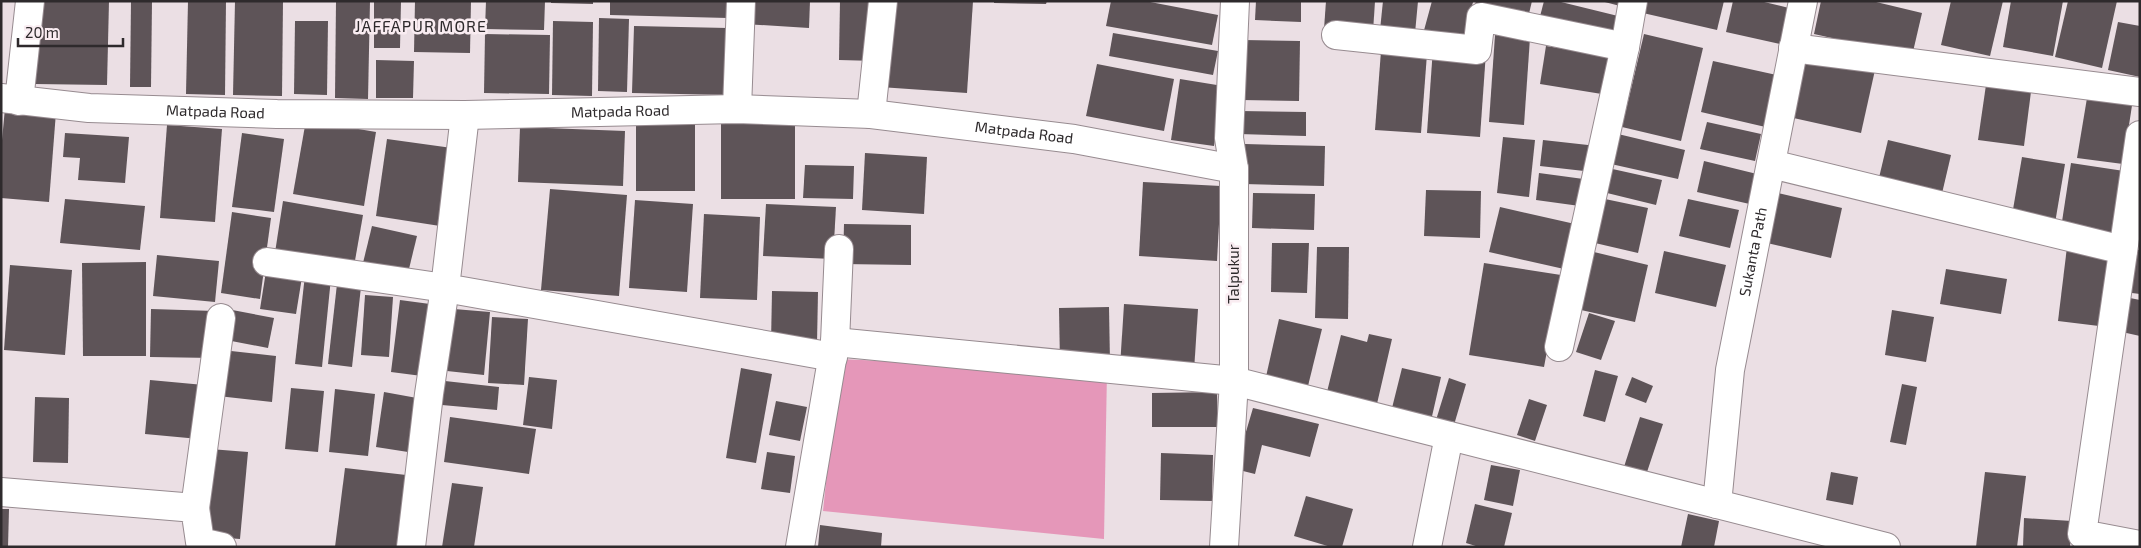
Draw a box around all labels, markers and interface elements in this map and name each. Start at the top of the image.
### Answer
scale bar [18,15,122,47]
district label: JAFFAPUR MORE [355,16,487,35]
text: 20 m [25,23,59,41]
street label: Matpada Road [166,100,265,122]
street label: Matpada Road [571,100,670,121]
street label: Matpada Road [974,117,1074,147]
street label: Sukanta Path [1735,206,1770,298]
street label: Talpukur [1224,244,1242,304]

